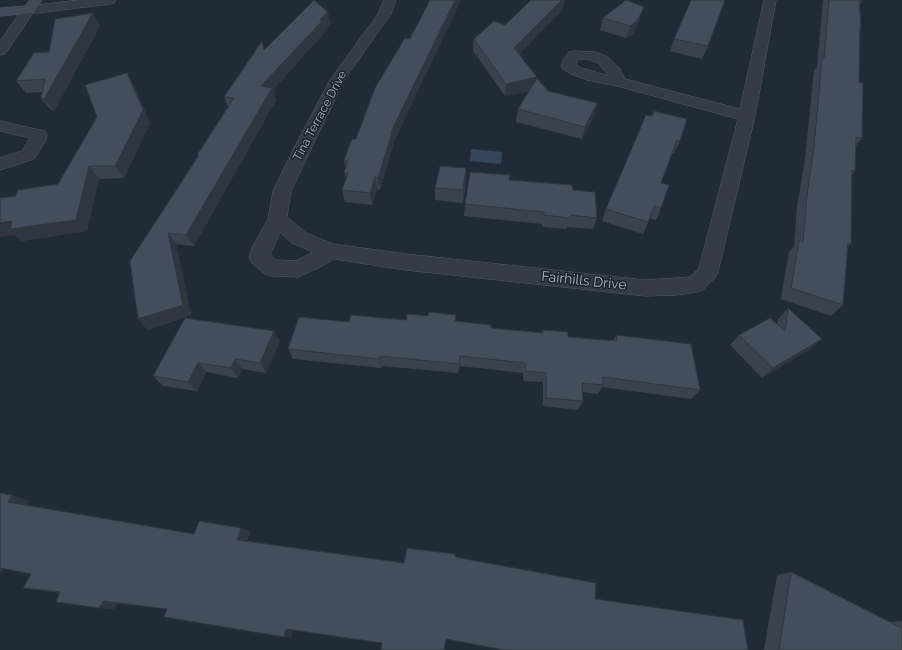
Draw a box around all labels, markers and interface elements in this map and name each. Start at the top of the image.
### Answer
street label: Tina Terrace Drive [290,69,350,163]
street label: Fairhills Drive [541,268,627,294]

